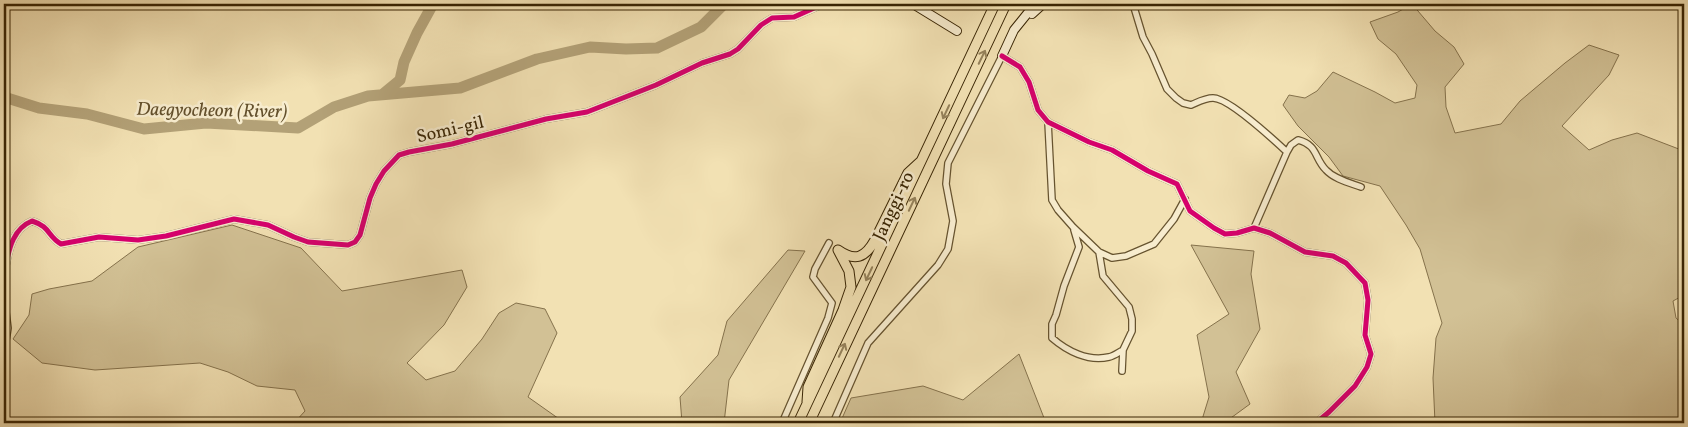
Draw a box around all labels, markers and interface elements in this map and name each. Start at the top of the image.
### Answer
one-way arrow [978,50,987,65]
water label: Daegyocheon (River) [136,97,288,125]
one-way arrow [940,104,950,119]
street label: Somi-gil [414,111,486,150]
street label: Janggi-ro [867,168,921,245]
one-way arrow [907,196,917,211]
one-way arrow [863,266,873,281]
one-way arrow [838,343,848,358]

